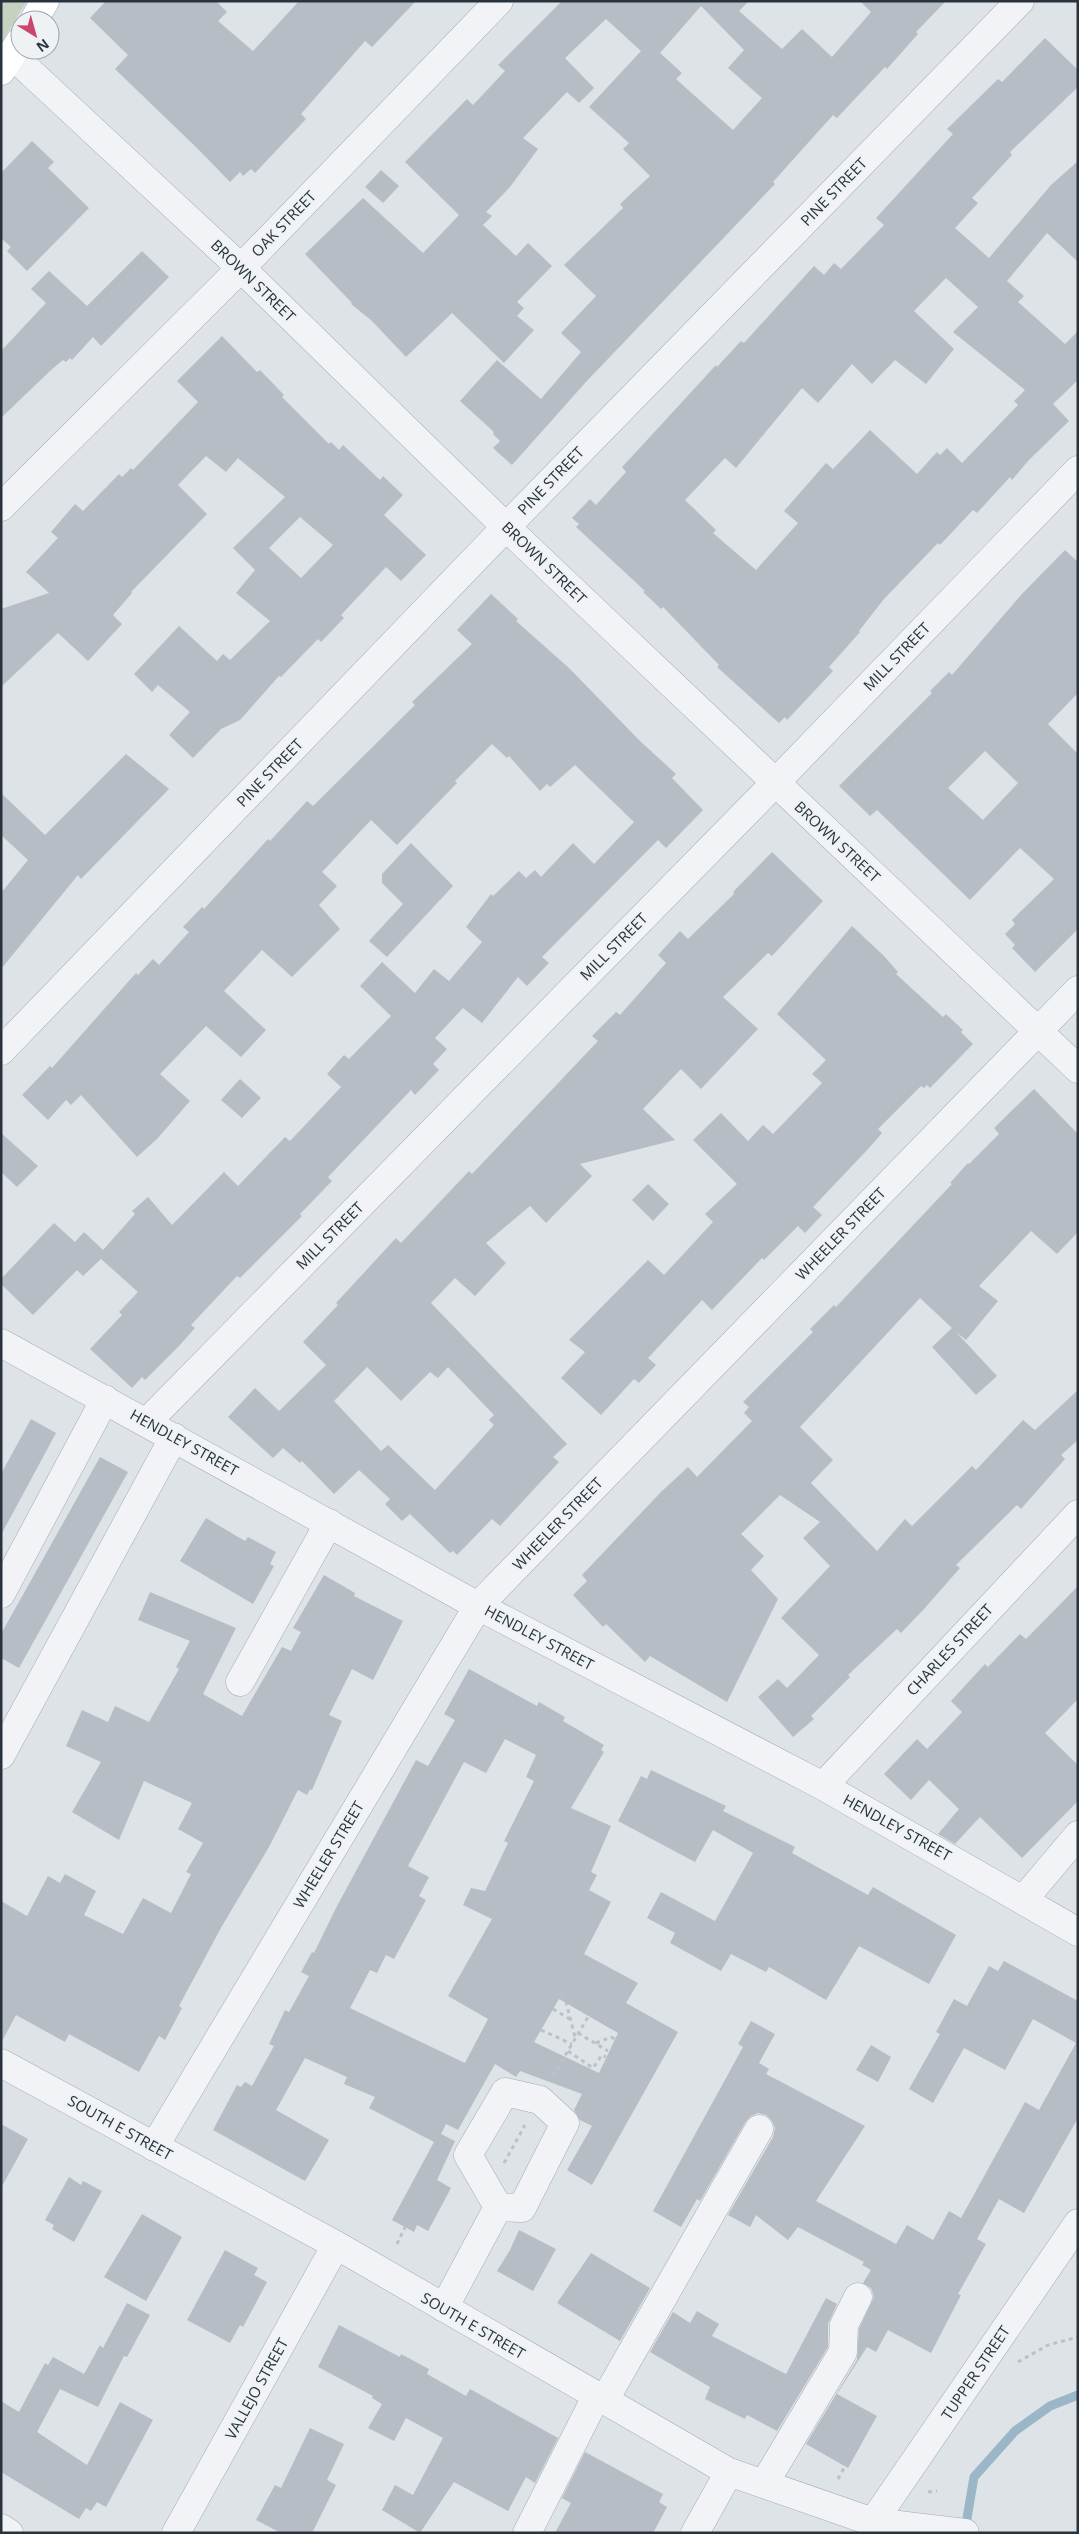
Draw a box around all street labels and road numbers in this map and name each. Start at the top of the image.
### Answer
street label: PINE STREET [796,152,871,230]
street label: OAK STREET [247,185,320,261]
street label: BROWN STREET [207,235,301,326]
street label: PINE STREET [513,441,588,519]
street label: BROWN STREET [498,517,592,608]
street label: MILL STREET [859,617,935,695]
street label: PINE STREET [232,733,307,811]
street label: BROWN STREET [791,796,885,887]
street label: MILL STREET [575,908,652,984]
street label: WHEELER STREET [791,1182,890,1284]
street label: MILL STREET [291,1197,368,1273]
street label: HENDLEY STREET [127,1404,243,1480]
street label: WHEELER STREET [508,1472,607,1574]
street label: CHARLES STREET [902,1599,997,1699]
street label: HENDLEY STREET [481,1600,598,1675]
street label: HENDLEY STREET [840,1789,956,1865]
street label: WHEELER STREET [288,1797,368,1912]
street label: SOUTH E STREET [64,2090,177,2165]
street label: SOUTH E STREET [418,2287,530,2363]
street label: TUPPER STREET [936,2321,1014,2423]
street label: VALLEJO STREET [220,2334,293,2443]

